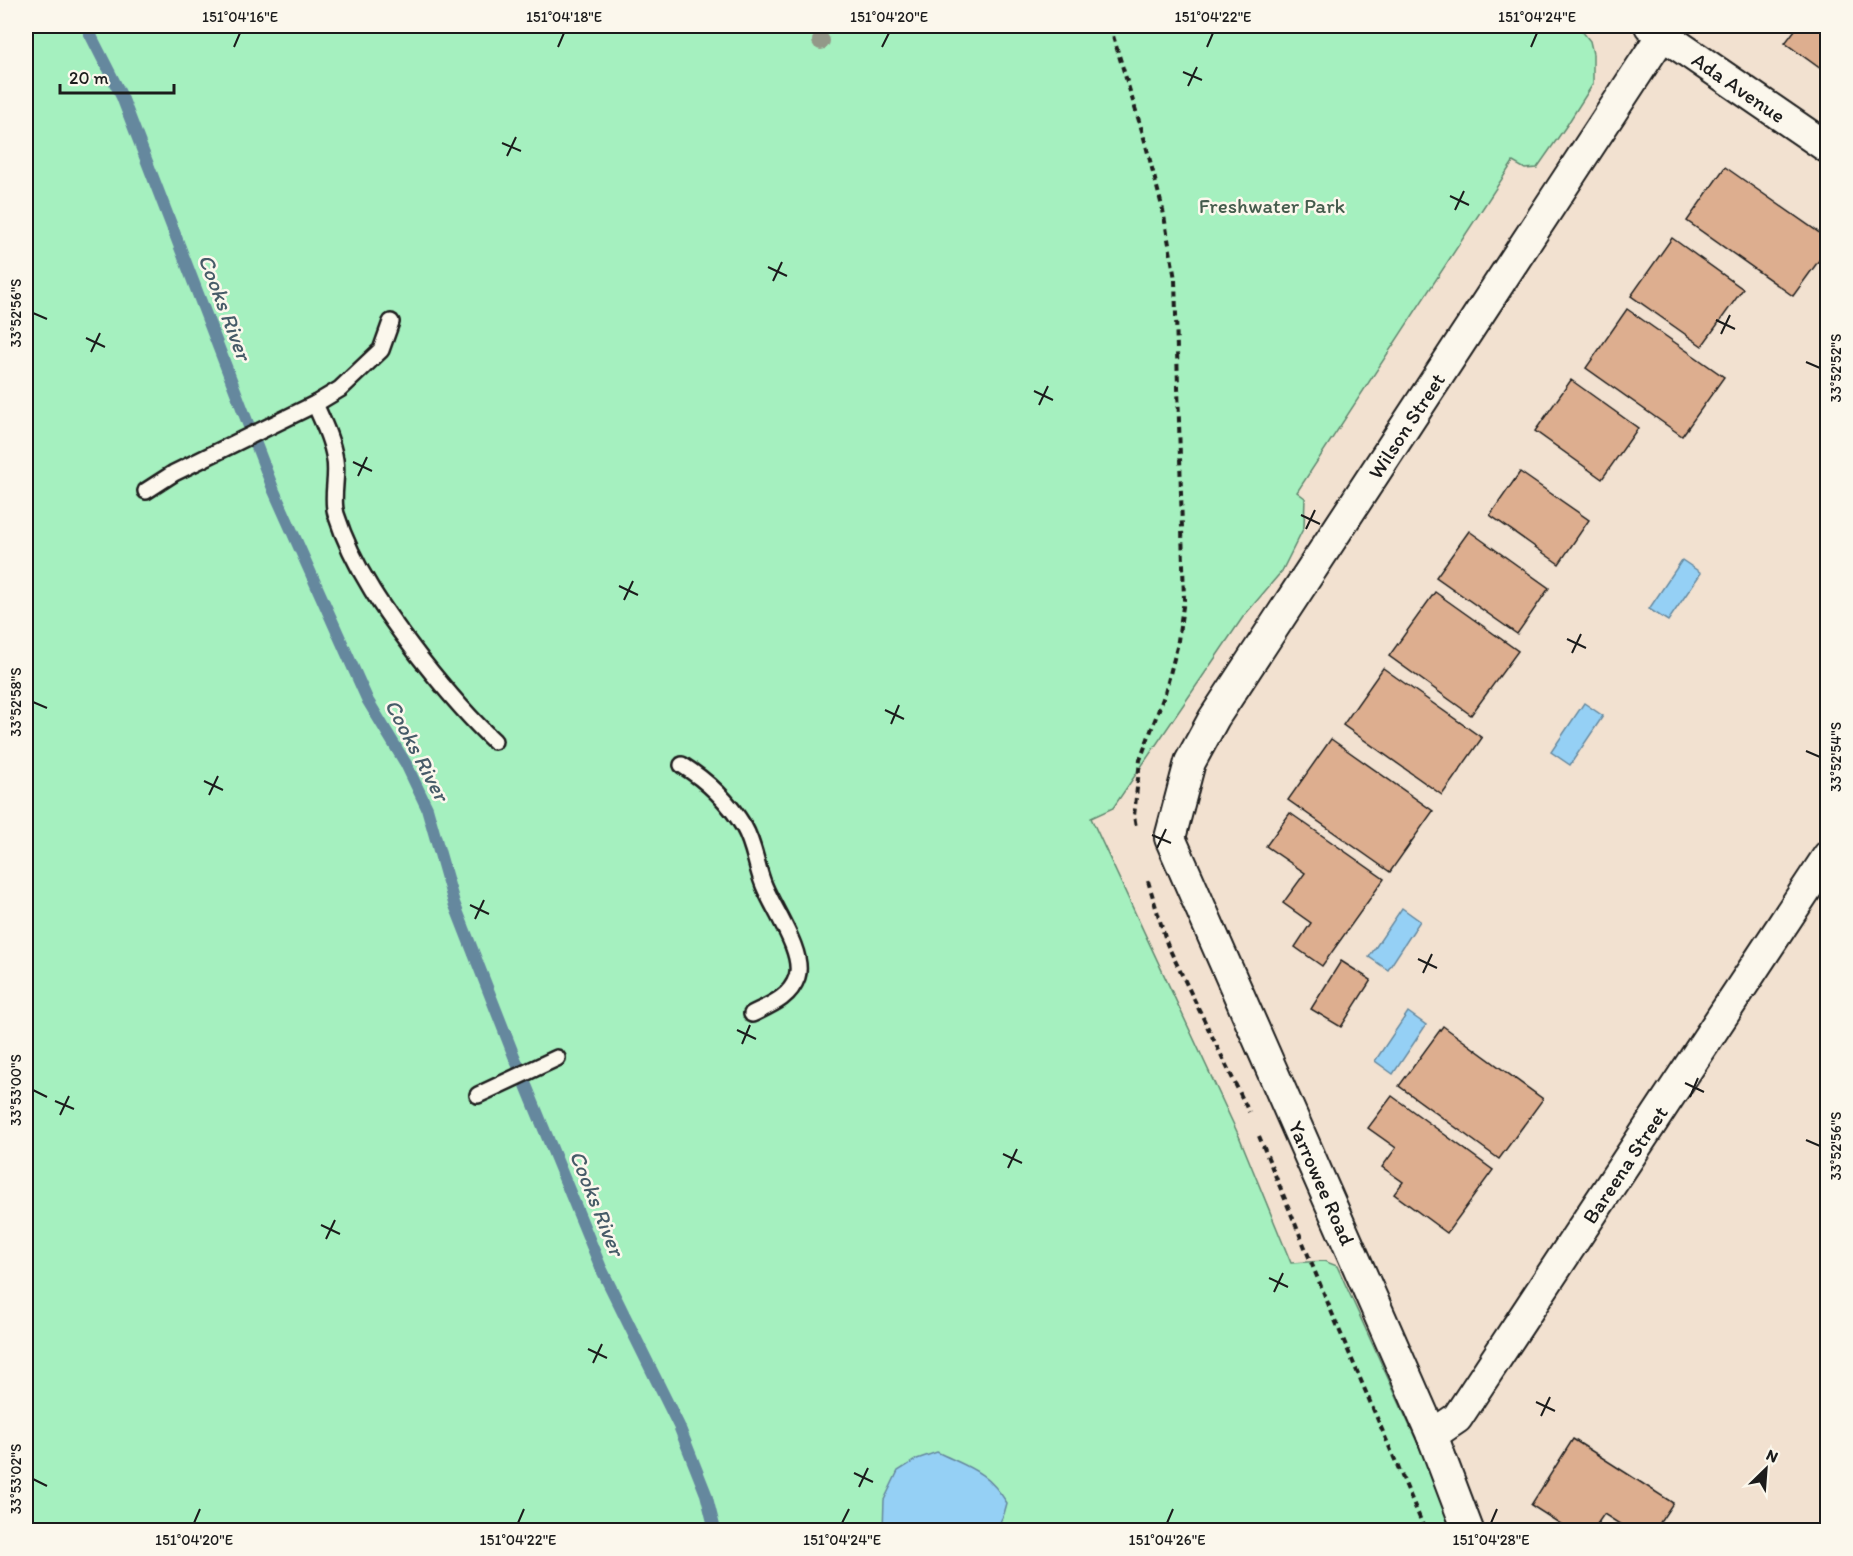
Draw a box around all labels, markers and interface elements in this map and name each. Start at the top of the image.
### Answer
text: 151°04'16"E [202,8,278,26]
text: 151°04'18"E [526,8,602,26]
text: 151°04'20"E [850,8,928,26]
text: 151°04'22"E [1175,8,1251,26]
text: 151°04'24"E [1498,8,1576,26]
street label: Ada Avenue [1688,46,1791,128]
scale bar [60,57,174,95]
text: 20 m [69,67,109,89]
park label: Freshwater Park [1199,193,1346,218]
water label: Cooks River [192,250,258,366]
text: 33°52'56"S [7,278,25,348]
text: 33°52'52"S [1827,333,1845,403]
street label: Wilson Street [1362,368,1450,483]
text: 33°52'58"S [7,667,25,737]
water label: Cooks River [379,695,456,807]
text: 33°52'54"S [1827,722,1845,792]
text: 33°53'00"S [7,1054,25,1126]
street label: Bareena Street [1576,1101,1672,1228]
text: 33°52'56"S [1827,1111,1845,1181]
street label: Yarrowee Road [1283,1117,1361,1249]
water label: Cooks River [564,1146,631,1262]
north arrow [1736,1439,1796,1499]
text: 33°53'02"S [7,1444,25,1514]
text: N [1763,1445,1781,1467]
text: 151°04'20"E [155,1531,233,1549]
text: 151°04'22"E [480,1531,556,1549]
text: 151°04'24"E [803,1531,881,1549]
text: 151°04'26"E [1129,1531,1205,1549]
text: 151°04'28"E [1452,1531,1530,1549]

